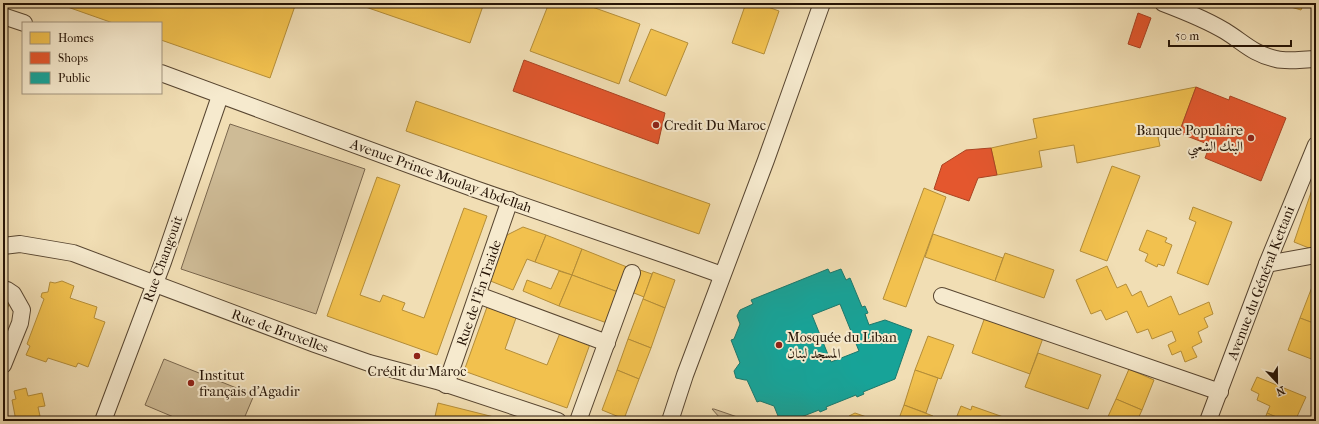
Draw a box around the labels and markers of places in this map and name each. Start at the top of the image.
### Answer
place label: Credit Du Maroc [664,117,766,134]
marker: Credit Du Maroc [651,120,661,130]
place label: Banque Populaire البنك الشعبي [1136,122,1243,159]
marker: Banque Populaire البنك الشعبي [1246,133,1256,143]
place label: Mosquée du Liban المسجد لبنان [787,329,897,362]
marker: Mosquée du Liban المسجد لبنان [774,340,784,350]
marker: Crédit du Maroc [412,351,422,361]
place label: Crédit du Maroc [368,363,466,380]
place label: Institut français d’Agadir [199,367,300,400]
marker: Institut français d’Agadir [186,378,196,388]

